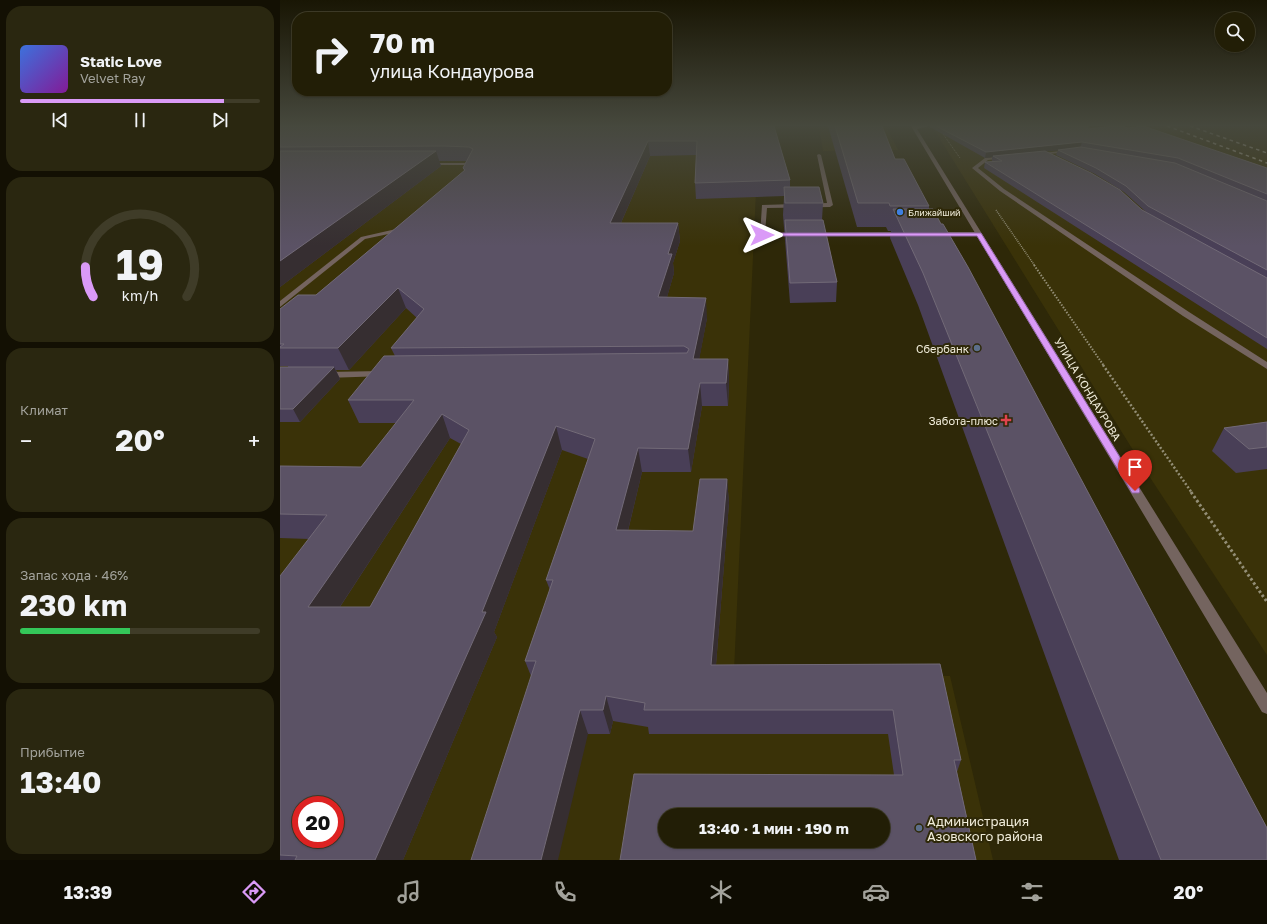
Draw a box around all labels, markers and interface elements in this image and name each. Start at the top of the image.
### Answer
map controls [1215,12,1255,52]
button: search [1215,12,1255,52]
text: 70 m [370,26,435,59]
icon: right [304,28,356,80]
text: Static Love [80,52,162,70]
text: улица Кондаурова [370,60,534,82]
text: Velvet Ray [80,70,145,86]
icon: previous [49,109,71,131]
icon: pause [129,109,151,131]
icon: next [209,109,231,131]
marker: Ближайший [895,207,905,217]
place label: Ближайший [908,207,961,218]
position arrow [741,214,783,256]
text: 19 [116,239,164,289]
text: km/h [122,287,158,304]
street label: УЛИЦА КОНДАУРОВА [1052,335,1124,443]
place label: Сбербанк [916,342,970,355]
marker: Сбербанк [972,343,982,353]
text: Климат [20,402,68,418]
place label: Забота-плюс [929,414,998,427]
marker: Забота-плюс [1001,415,1011,425]
text: 20° [115,422,165,458]
text: − [20,427,32,454]
text: + [248,427,260,454]
pin [1118,450,1152,491]
icon: arrive [1124,456,1146,478]
text: Запас хода · 46% [20,567,128,583]
text: 230 km [20,587,127,623]
text: Прибытие [20,744,85,760]
text: 13:40 [20,764,102,800]
speed limit sign: 20 [292,796,344,848]
place label: Администрация Азовского района [927,813,1043,844]
text: 13:40 · 1 мин · 190 m [699,819,849,837]
marker: Администрация Азовского района [914,823,924,833]
icon: directions [240,878,268,906]
icon: music [395,878,423,906]
icon: phone [551,878,579,906]
icon: climate [707,878,735,906]
icon: car [862,878,890,906]
icon: filters [1018,878,1046,906]
text: 13:39 [64,881,112,903]
text: 20° [1173,881,1203,903]

